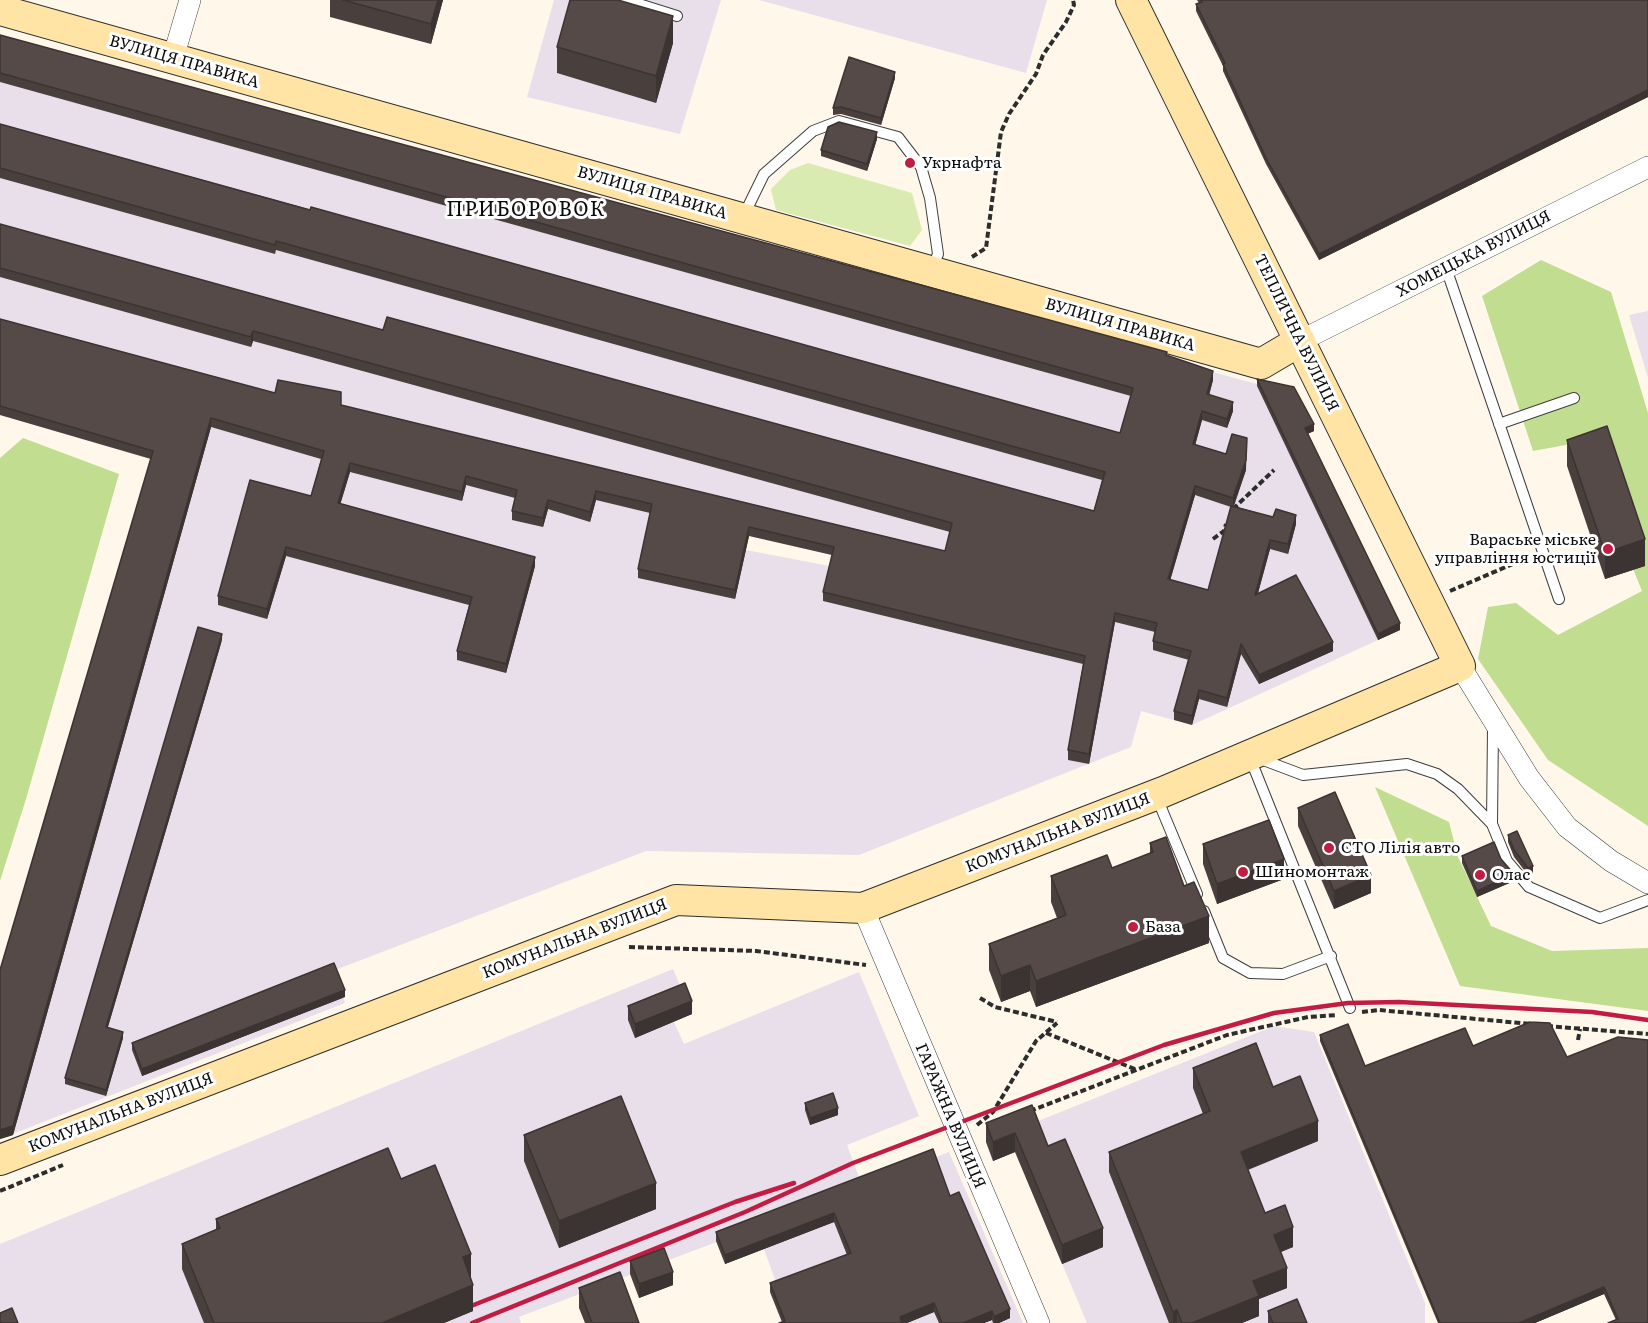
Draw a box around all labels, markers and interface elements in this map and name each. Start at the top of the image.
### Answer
street label: ВУЛИЦЯ ПРАВИКА [107,31,261,93]
place label: Укрнафта [922,153,1002,173]
marker: Укрнафта [903,156,917,170]
street label: ВУЛИЦЯ ПРАВИКА [575,162,729,224]
district label: ПРИБОРОВОК [446,198,606,222]
street label: ХОМЕЦЬКА ВУЛИЦЯ [1394,207,1554,301]
street label: ТЕПЛИЧНА ВУЛИЦЯ [1250,251,1342,415]
street label: ВУЛИЦЯ ПРАВИКА [1043,294,1197,356]
place label: Вараське міське управління юстиції [1435,530,1596,568]
marker: Вараське міське управління юстиції [1601,542,1615,556]
street label: КОМУНАЛЬНА ВУЛИЦЯ [963,789,1153,877]
place label: СТО Лілія авто [1341,838,1460,858]
marker: СТО Лілія авто [1322,841,1336,855]
place label: Шиномонтаж [1255,862,1369,882]
marker: Шиномонтаж [1236,865,1250,879]
place label: Олас [1492,865,1530,885]
marker: Олас [1473,868,1487,882]
street label: КОМУНАЛЬНА ВУЛИЦЯ [480,895,670,983]
place label: База [1145,917,1181,937]
marker: База [1126,920,1140,934]
street label: ГАРАЖНА ВУЛИЦЯ [911,1041,989,1191]
street label: КОМУНАЛЬНА ВУЛИЦЯ [26,1069,216,1157]

